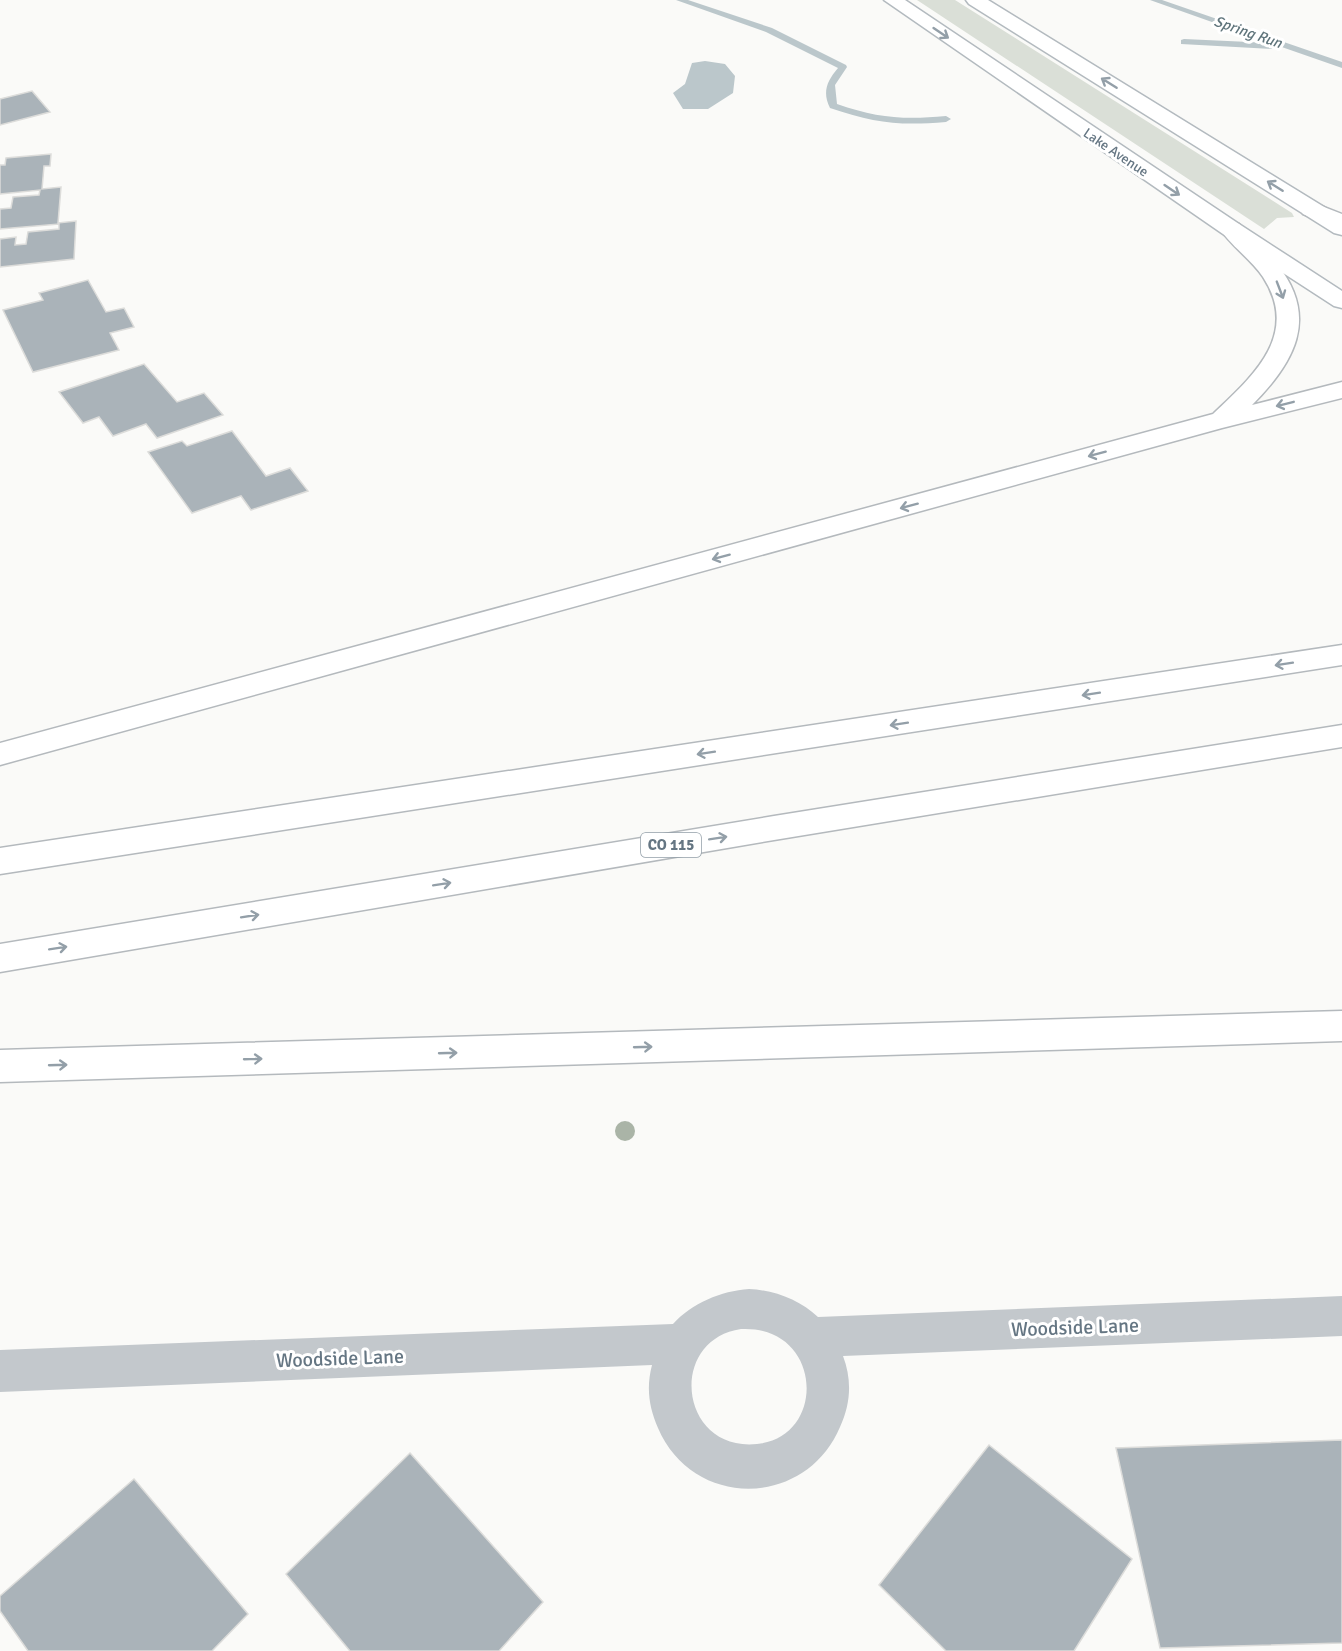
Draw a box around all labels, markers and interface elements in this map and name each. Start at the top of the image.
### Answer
water label: Spring Run [1212,12,1285,52]
one-way arrow [932,27,948,39]
one-way arrow [1101,77,1118,89]
street label: Lake Avenue [1080,124,1152,180]
one-way arrow [1267,180,1284,192]
one-way arrow [1163,184,1179,196]
one-way arrow [1276,281,1287,299]
one-way arrow [1276,399,1295,411]
one-way arrow [1088,449,1107,461]
one-way arrow [900,501,919,512]
one-way arrow [712,552,731,564]
one-way arrow [1275,659,1295,670]
one-way arrow [1082,688,1102,699]
one-way arrow [889,718,909,729]
one-way arrow [697,748,716,759]
one-way arrow [707,832,727,843]
road number: CO 115 [641,833,701,857]
one-way arrow [432,878,452,889]
one-way arrow [240,910,259,921]
one-way arrow [47,942,67,953]
one-way arrow [633,1041,653,1053]
one-way arrow [438,1047,458,1059]
one-way arrow [243,1053,263,1064]
one-way arrow [48,1059,68,1070]
street label: Woodside Lane [1011,1313,1139,1342]
street label: Woodside Lane [276,1344,404,1373]

